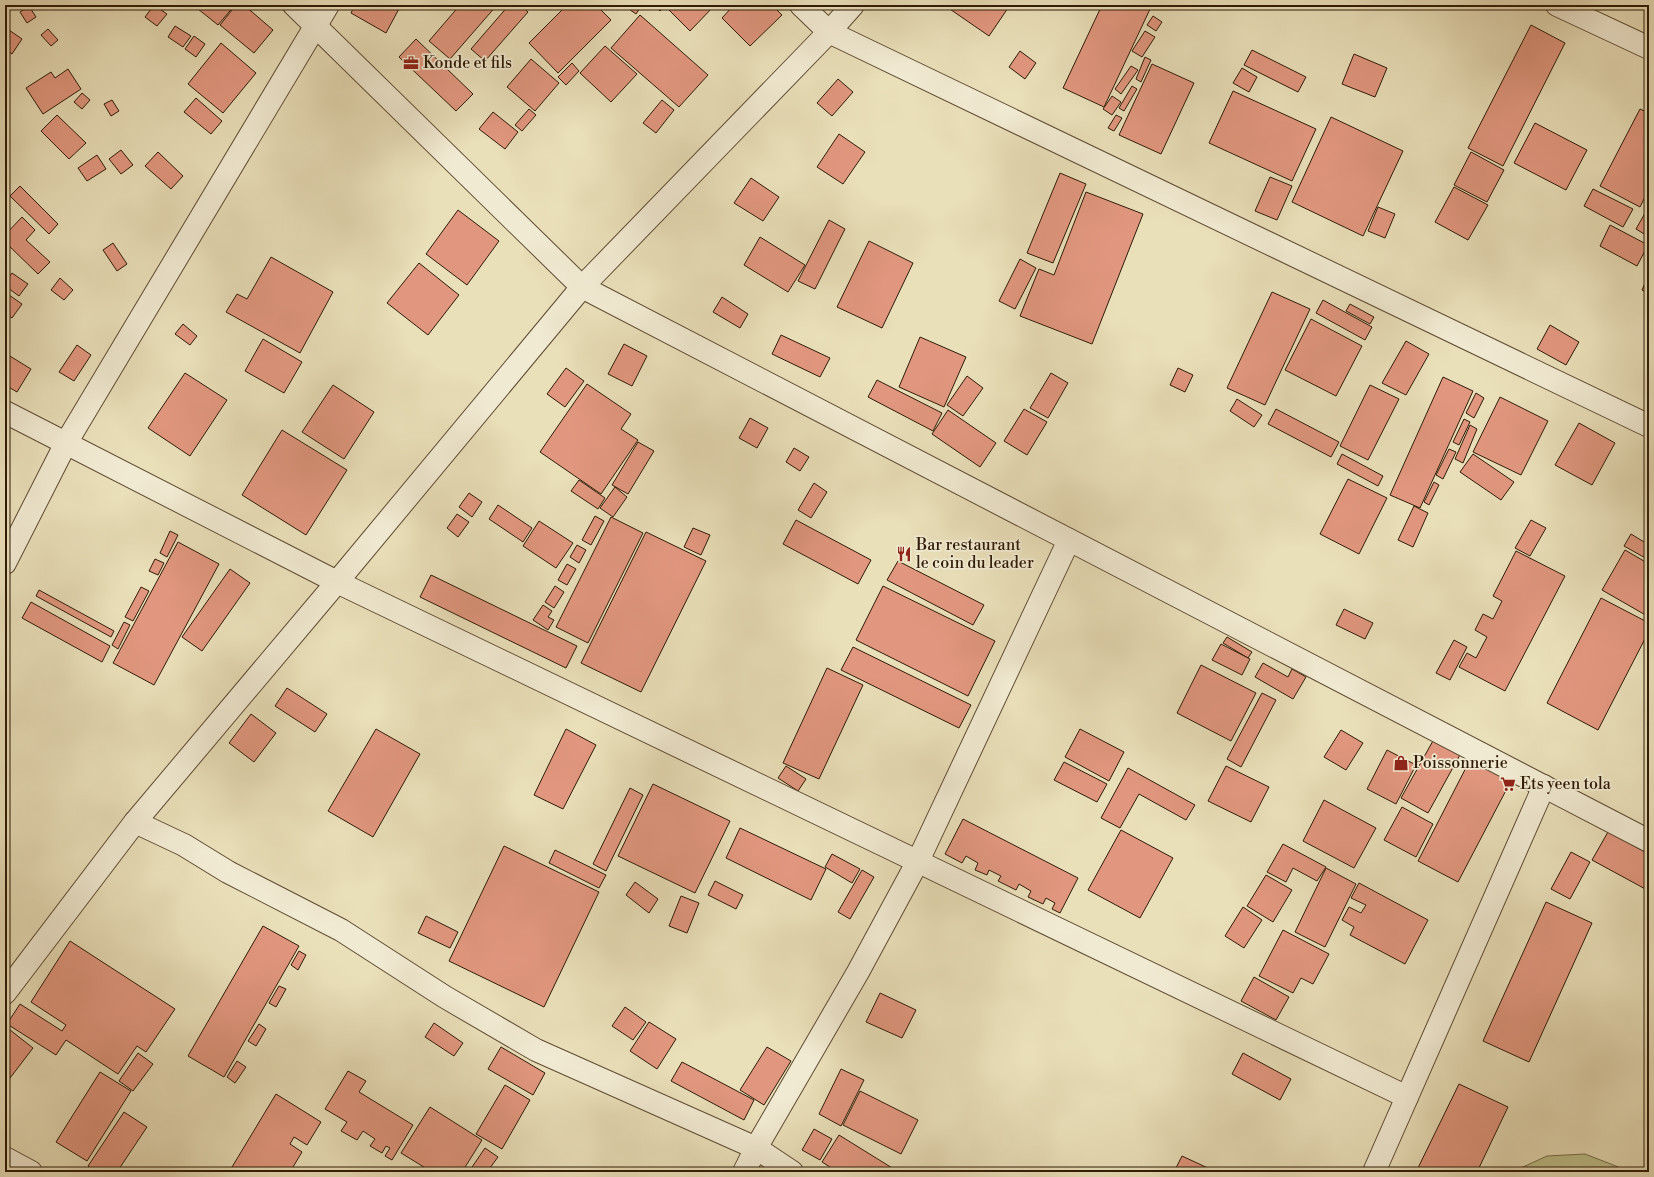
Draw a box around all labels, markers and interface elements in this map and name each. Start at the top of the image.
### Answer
place label: Konde et fils [423,53,512,73]
office icon: Konde et fils [402,54,420,72]
place label: Bar restaurant le coin du leader [915,535,1034,573]
restaurant icon: Bar restaurant le coin du leader [895,545,913,563]
place label: Poissonnerie [1413,753,1508,773]
shop icon: Poissonnerie [1392,754,1410,772]
place label: Ets yeen tola [1520,774,1612,794]
supermarket icon: Ets yeen tola [1499,775,1517,793]

